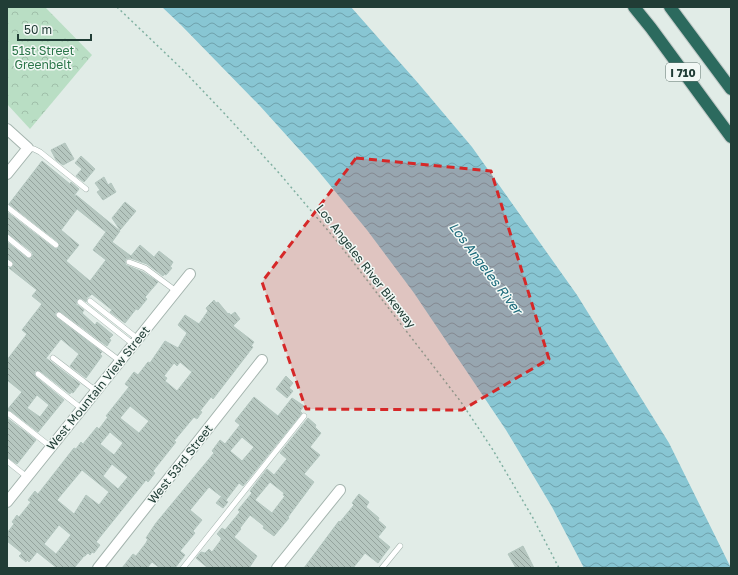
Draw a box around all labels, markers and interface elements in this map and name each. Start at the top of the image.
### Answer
scale bar [18,16,91,42]
text: 50 m [24,22,52,37]
park label: 51st Street Greenbelt [12,43,74,72]
road number: I 710 [666,63,700,81]
street label: Los Angeles River Bikeway [313,201,419,331]
water label: Los Angeles River [446,219,527,319]
street label: West Mountain View Street [43,323,153,453]
street label: West 53rd Street [144,421,216,507]

